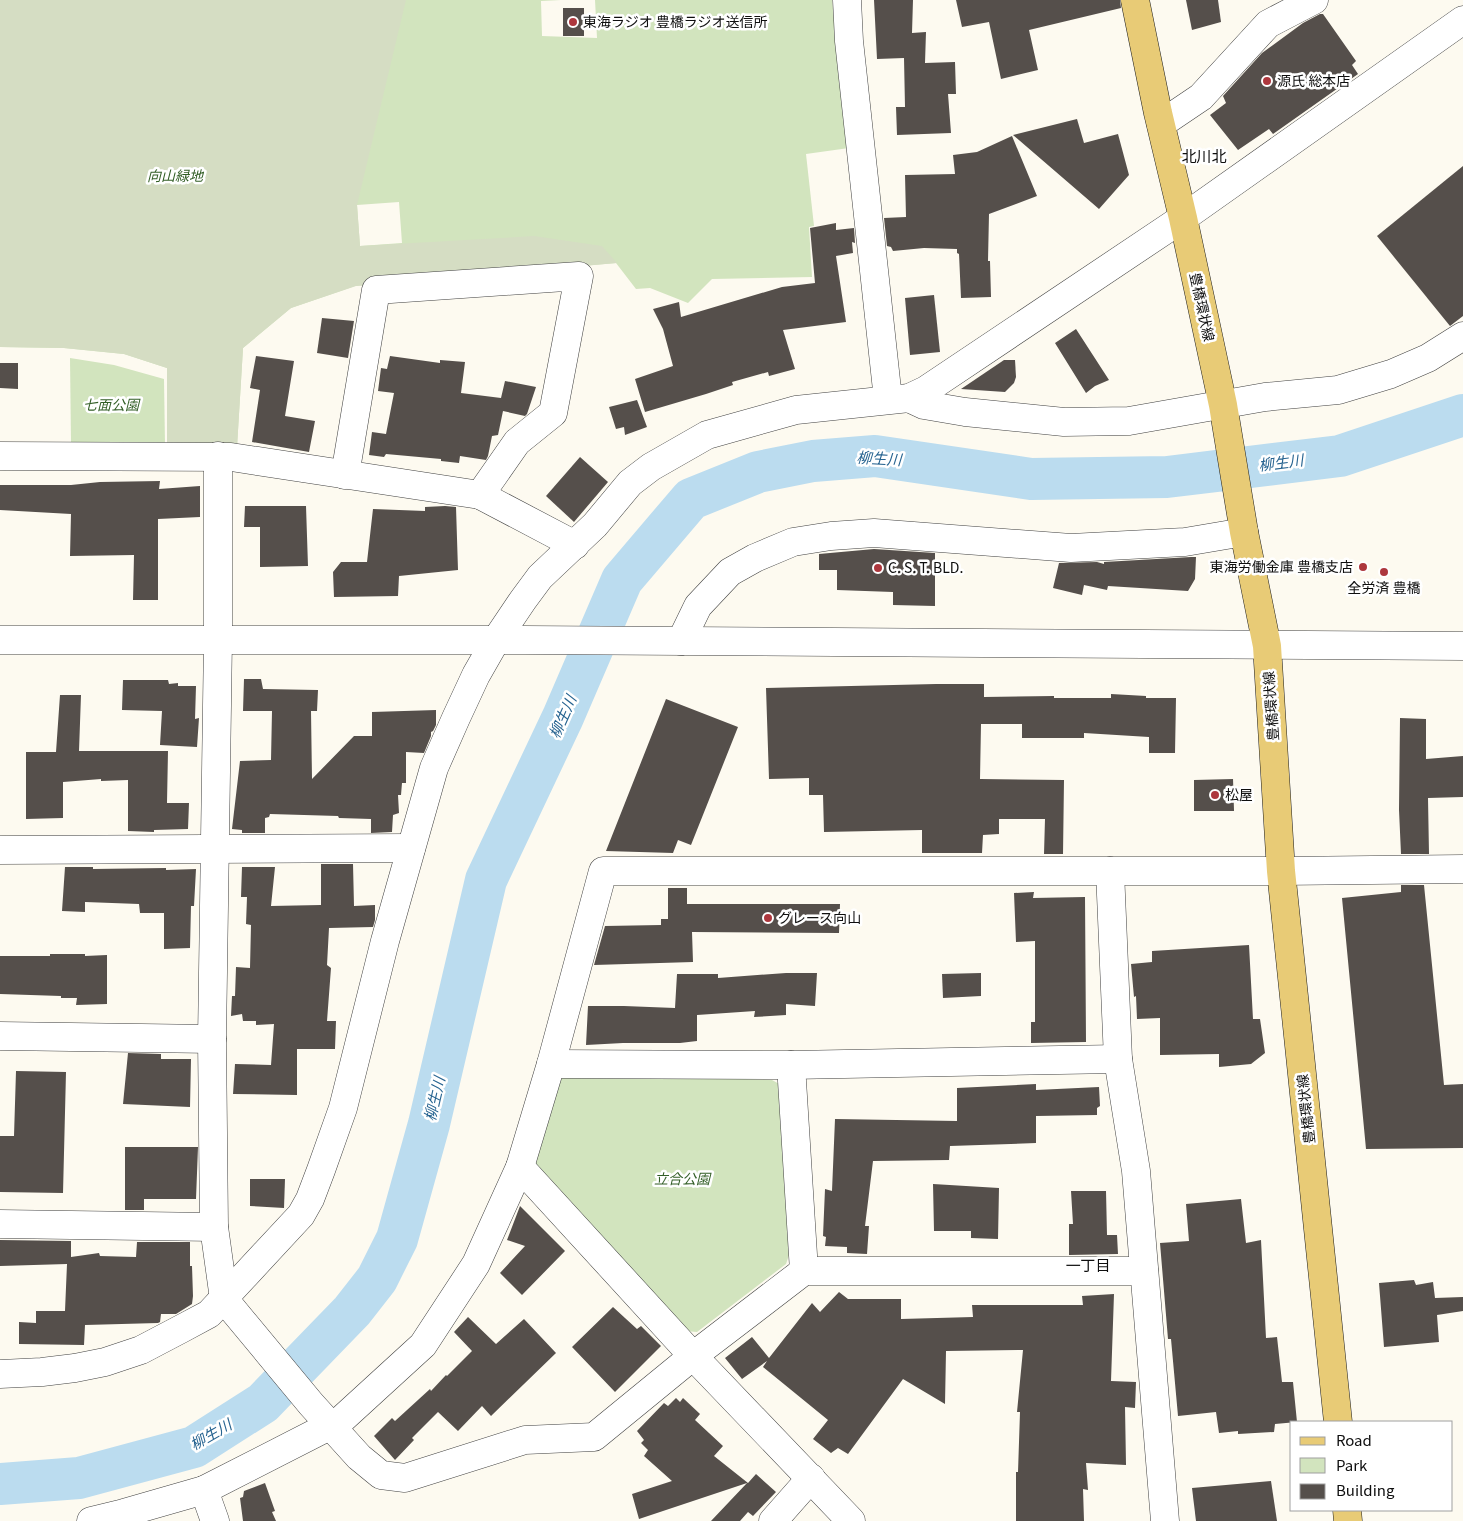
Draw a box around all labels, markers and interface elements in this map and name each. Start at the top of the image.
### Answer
place label: 東海ラジオ 豊橋ラジオ送信所 [583,11,768,31]
marker: 東海ラジオ 豊橋ラジオ送信所 [567,16,579,28]
place label: 源氏 総本店 [1277,70,1350,90]
marker: 源氏 総本店 [1261,75,1273,87]
district label: 北川北 [1181,145,1227,166]
park label: 向山緑地 [147,165,205,185]
street label: 豊橋環状線 [1186,270,1220,343]
park label: 七面公園 [83,394,141,414]
water label: 柳生川 [856,446,904,469]
water label: 柳生川 [1257,448,1306,475]
place label: 東海労働金庫 豊橋支店 [1210,556,1353,576]
place label: C. S. T. BLD. [888,557,963,577]
marker: 東海労働金庫 豊橋支店 [1357,561,1369,573]
marker: C. S. T. BLD. [872,562,884,574]
marker: 全労済 豊橋 [1378,566,1390,578]
place label: 全労済 豊橋 [1347,577,1421,597]
street label: 豊橋環状線 [1258,670,1282,742]
water label: 柳生川 [543,690,581,741]
place label: 松屋 [1225,784,1253,804]
marker: 松屋 [1209,789,1221,801]
place label: グレース向山 [778,907,861,927]
marker: グレース向山 [762,912,774,924]
water label: 柳生川 [418,1072,449,1123]
street label: 豊橋環状線 [1291,1073,1319,1145]
park label: 立合公園 [654,1168,712,1188]
district label: 一丁目 [1065,1254,1111,1275]
water label: 柳生川 [186,1412,237,1454]
legend [1290,1421,1453,1511]
text: Road [1336,1429,1372,1450]
text: Park [1336,1454,1368,1475]
text: Building [1336,1479,1395,1500]

